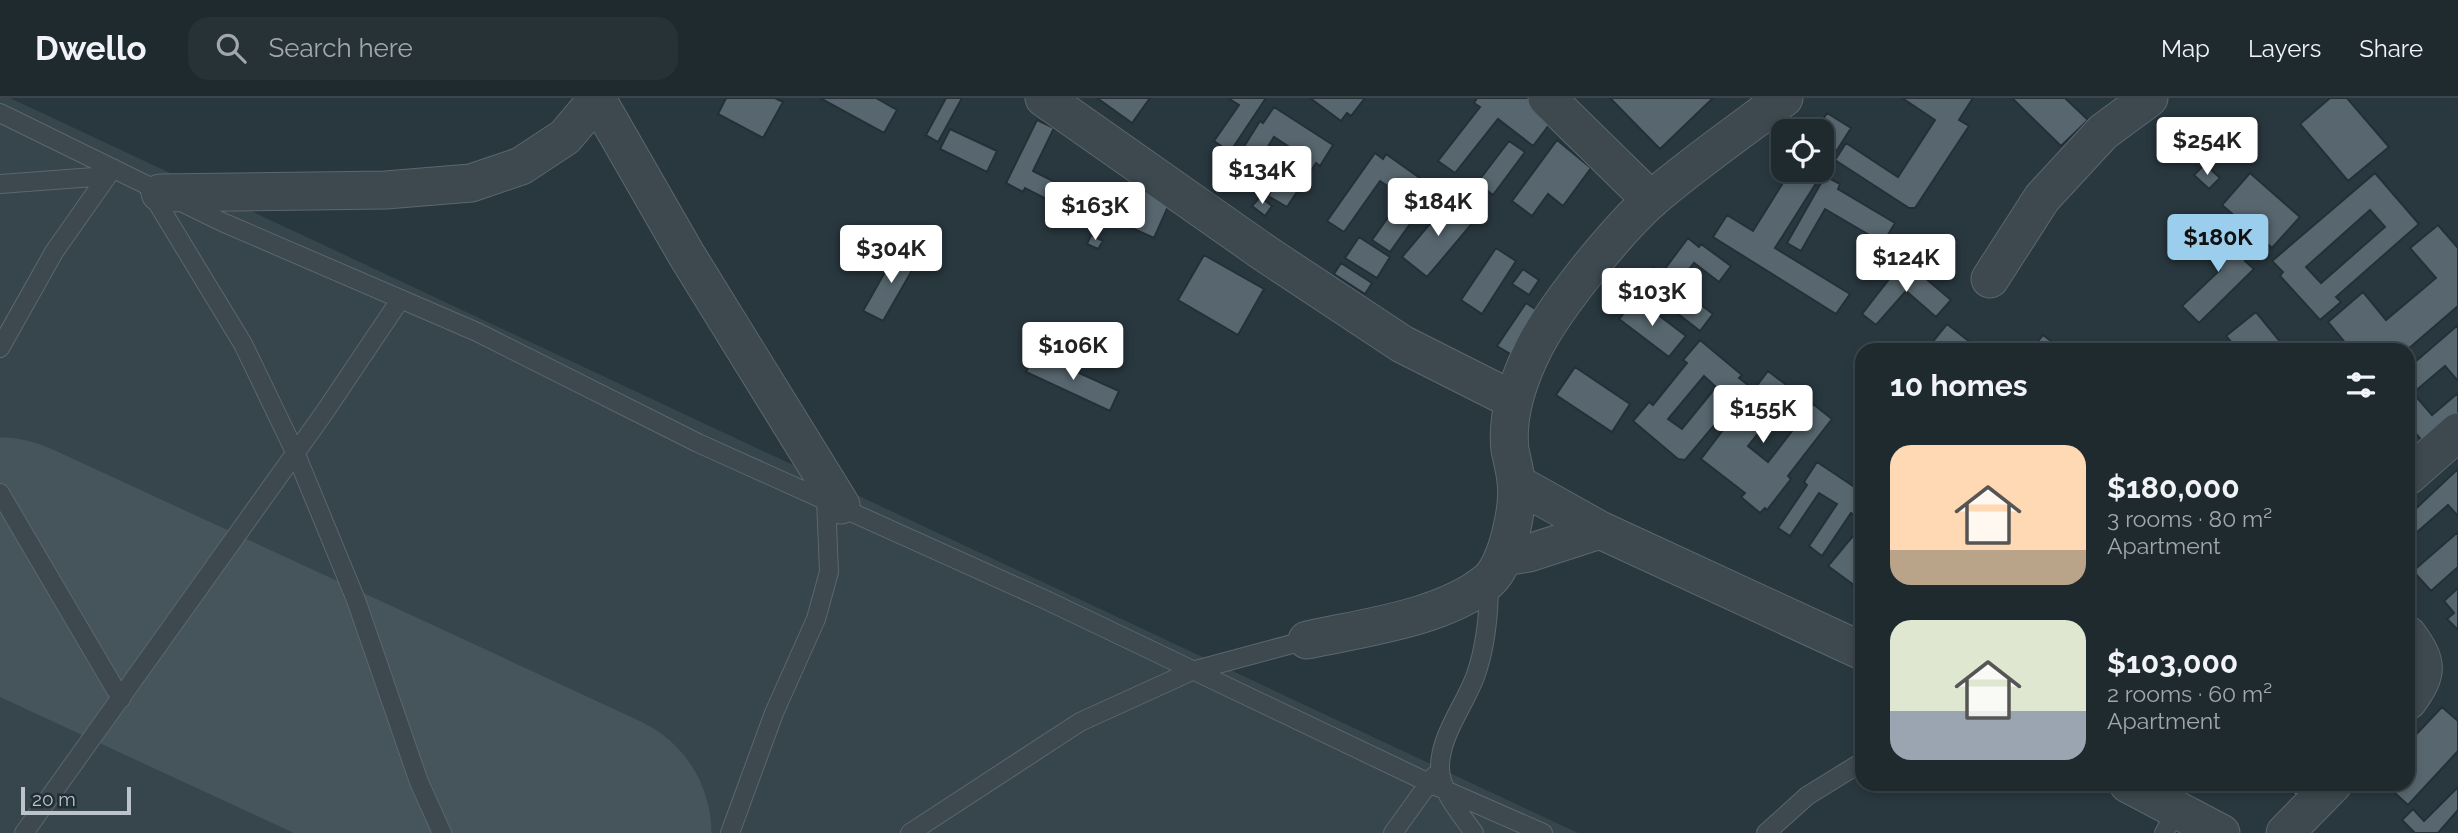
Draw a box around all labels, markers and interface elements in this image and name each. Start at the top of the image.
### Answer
search box [188,17,678,80]
text: Dwello [35,29,146,68]
icon: search [212,29,250,67]
text: Search here [268,33,413,63]
text: Map [2161,34,2210,63]
text: Layers [2248,34,2321,63]
text: Share [2359,34,2423,63]
pin: $254K [2158,118,2256,177]
map controls [1771,119,1834,182]
button: locate [1771,119,1834,182]
text: $254K [2173,126,2241,153]
pin: $134K [1213,146,1311,206]
text: $134K [1228,155,1296,182]
pin: $184K [1389,178,1487,238]
pin: $163K [1046,183,1144,242]
text: $184K [1404,187,1472,214]
text: $163K [1061,191,1129,218]
pin: $180K [2169,214,2267,274]
text: $180K [2183,223,2253,250]
pin: $304K [842,226,940,285]
text: $304K [856,234,926,261]
pin: $124K [1857,234,1955,294]
text: $124K [1872,243,1940,270]
pin: $103K [1603,268,1701,328]
text: $103K [1618,277,1686,304]
pin: $106K [1024,322,1122,382]
text: $106K [1038,331,1108,358]
icon: filters [2342,366,2380,404]
text: 10 homes [1890,368,2027,403]
pin: $155K [1714,386,1812,445]
text: $155K [1730,394,1796,421]
text: $180,000 [2107,470,2240,505]
icon: home [1946,473,2030,557]
text: 3 rooms · 80 m² [2107,505,2272,532]
text: Apartment [2107,532,2221,559]
text: $103,000 [2107,645,2238,680]
icon: home [1946,648,2030,732]
text: 2 rooms · 60 m² [2107,680,2272,707]
text: Apartment [2107,707,2221,734]
scale bar [21,784,131,816]
text: 20 m [32,788,76,810]

